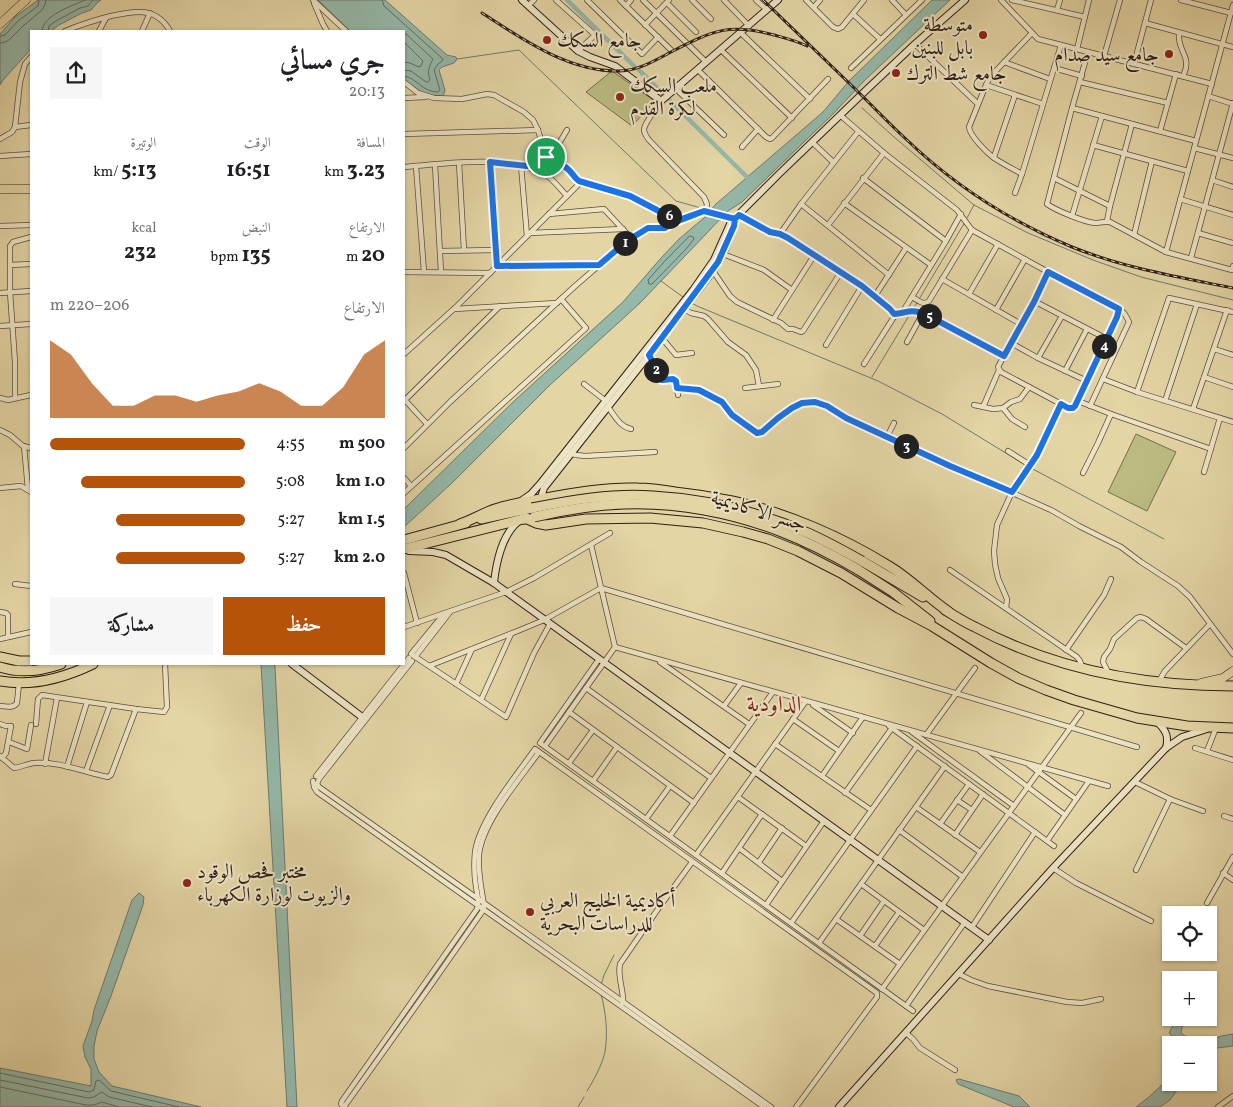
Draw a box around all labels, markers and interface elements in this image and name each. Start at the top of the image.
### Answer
place label: متوسطة بابل للبنين [911,12,973,63]
place label: جامع السكك [557,28,642,58]
marker: متوسطة بابل للبنين [977,29,989,41]
marker: جامع السكك [541,34,553,46]
text: جري مسائي [280,42,385,81]
place label: جامع سيد صدام [1054,42,1159,72]
button: share [50,47,102,99]
marker: جامع سيد صدام [1163,48,1175,60]
place label: جامع شط الترك [906,61,1007,91]
marker: جامع شط الترك [890,67,902,79]
place label: ملعب السكك لكرة القدم [630,73,717,126]
text: 20:13 [349,81,385,103]
marker: ملعب السكك لكرة القدم [614,91,626,103]
text: الوتيرة [131,134,156,153]
text: الوقت [244,134,271,153]
text: المسافة [356,134,385,153]
pin [525,136,567,178]
icon: arrive [532,143,560,171]
text: 5:13 [121,156,156,185]
text: 16:51 [226,156,271,185]
text: 3.23 [347,156,385,185]
text: /km [93,163,121,182]
text: km [324,163,347,182]
pin: 6 [656,204,682,228]
text: 6 [666,207,673,226]
text: kcal [132,219,156,238]
text: النبض [242,219,271,238]
text: الارتفاع [349,219,385,238]
pin: 1 [612,230,638,256]
text: 1 [623,234,628,253]
text: 232 [124,238,156,267]
text: 135 [241,241,271,270]
text: 20 [361,241,385,270]
text: bpm [211,248,241,267]
text: m [346,248,361,267]
text: 206–220 m [50,295,129,317]
text: الارتفاع [343,298,385,320]
pin: 5 [916,304,942,328]
text: 5 [926,307,933,326]
pin: 4 [1092,334,1116,358]
text: 4 [1100,337,1109,356]
pin: 2 [644,358,668,382]
text: 2 [653,361,660,380]
text: 4:55 [276,433,305,455]
text: 500 m [339,433,385,455]
pin: 3 [894,434,918,458]
text: 3 [903,437,910,456]
text: 5:08 [276,471,305,493]
text: 1.0 km [336,471,385,493]
street label: جسر الاكاديمية [707,484,810,540]
text: 5:27 [278,509,305,531]
text: 1.5 km [338,509,385,531]
text: 5:27 [278,547,305,569]
text: 2.0 km [334,547,385,569]
button: مشاركة [50,597,213,655]
button: حفظ [223,597,385,655]
district label: الداودية [747,690,801,721]
place label: مختبر فحص الوقود والزيوت لوزارة الكهرباء [197,859,351,910]
marker: مختبر فحص الوقود والزيوت لوزارة الكهرباء [181,877,193,889]
place label: أكاديمية الخليج العربي للدراسات البحرية [540,886,676,939]
marker: أكاديمية الخليج العربي للدراسات البحرية [524,906,536,918]
map controls [1162,906,1217,1091]
button: locate [1162,906,1217,961]
button: + [1162,971,1217,1026]
button: − [1162,1036,1217,1091]

